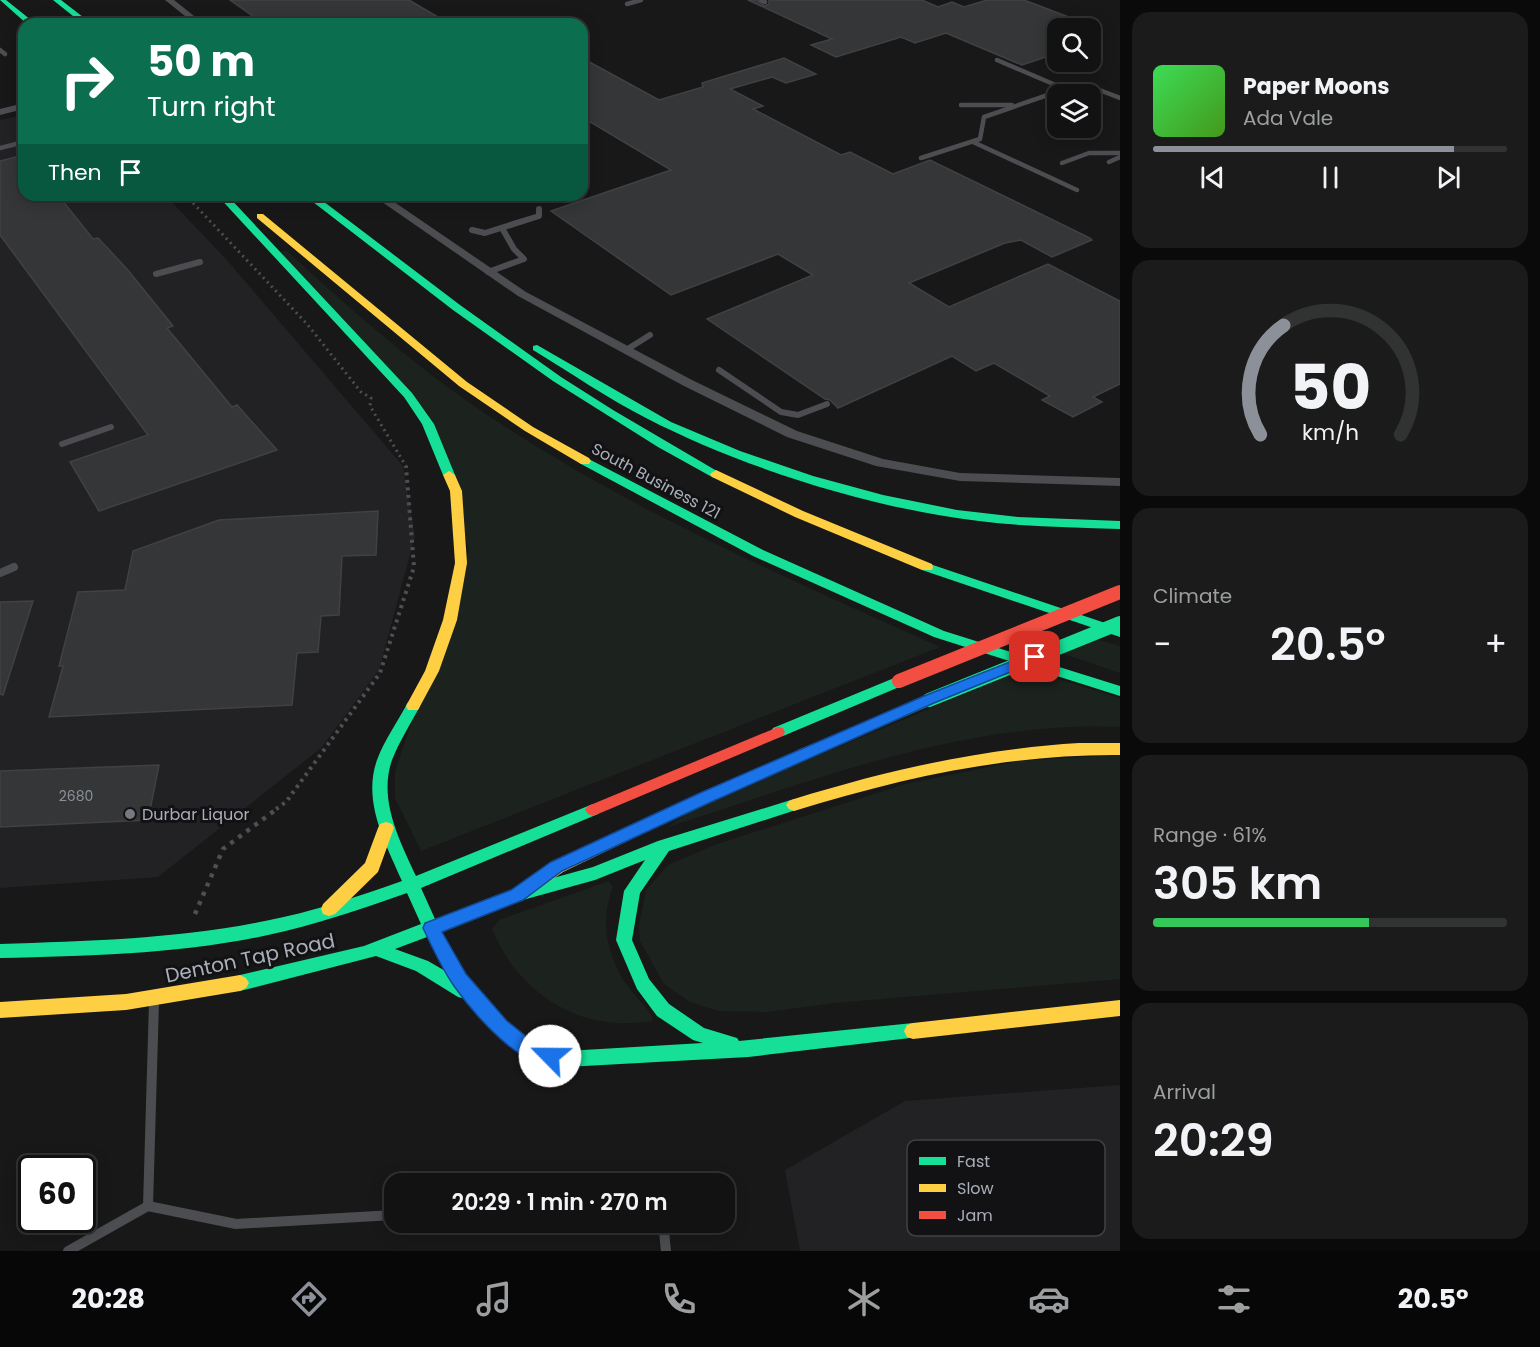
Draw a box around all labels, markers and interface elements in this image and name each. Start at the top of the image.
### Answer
map controls [1047,18,1101,138]
button: search [1047,18,1101,72]
text: 50 m [147,32,255,91]
icon: right [48,42,126,120]
text: Paper Moons [1243,71,1390,102]
button: layers [1047,84,1101,138]
text: Turn right [147,88,276,125]
text: Ada Vale [1243,104,1333,132]
icon: arrive [114,156,147,189]
text: Then [48,157,102,188]
icon: previous [1196,161,1229,194]
icon: pause [1314,161,1347,194]
icon: next [1432,161,1465,194]
text: 50 [1289,343,1371,431]
text: km/h [1301,417,1359,448]
street label: South Business 121 [587,437,725,525]
text: Climate [1153,582,1232,610]
text: 20.5° [1270,613,1386,676]
text: − [1153,621,1171,668]
text: + [1484,621,1507,668]
pin [1009,631,1060,682]
icon: arrive [1018,640,1051,673]
house number: 2680 [59,786,93,806]
place label: Durbar Liquor [142,803,250,826]
marker: Durbar Liquor [123,807,137,821]
text: Range · 61% [1153,821,1267,849]
text: 305 km [1153,852,1322,915]
street label: Denton Tap Road [163,926,337,990]
position arrow [518,1024,582,1088]
text: Arrival [1153,1078,1216,1106]
text: 20:29 [1153,1109,1274,1172]
legend [907,1140,1105,1236]
text: Fast [957,1150,990,1173]
speed limit sign: 60 [18,1155,96,1233]
text: Slow [957,1177,994,1200]
text: 20:29 · 1 min · 270 m [452,1187,667,1218]
text: Jam [957,1204,993,1227]
icon: directions [288,1278,330,1320]
icon: music [473,1278,515,1320]
icon: phone [658,1278,700,1320]
icon: climate [843,1278,885,1320]
icon: car [1028,1278,1070,1320]
icon: filters [1213,1278,1255,1320]
text: 20:28 [71,1280,145,1317]
text: 20.5° [1398,1280,1468,1317]

